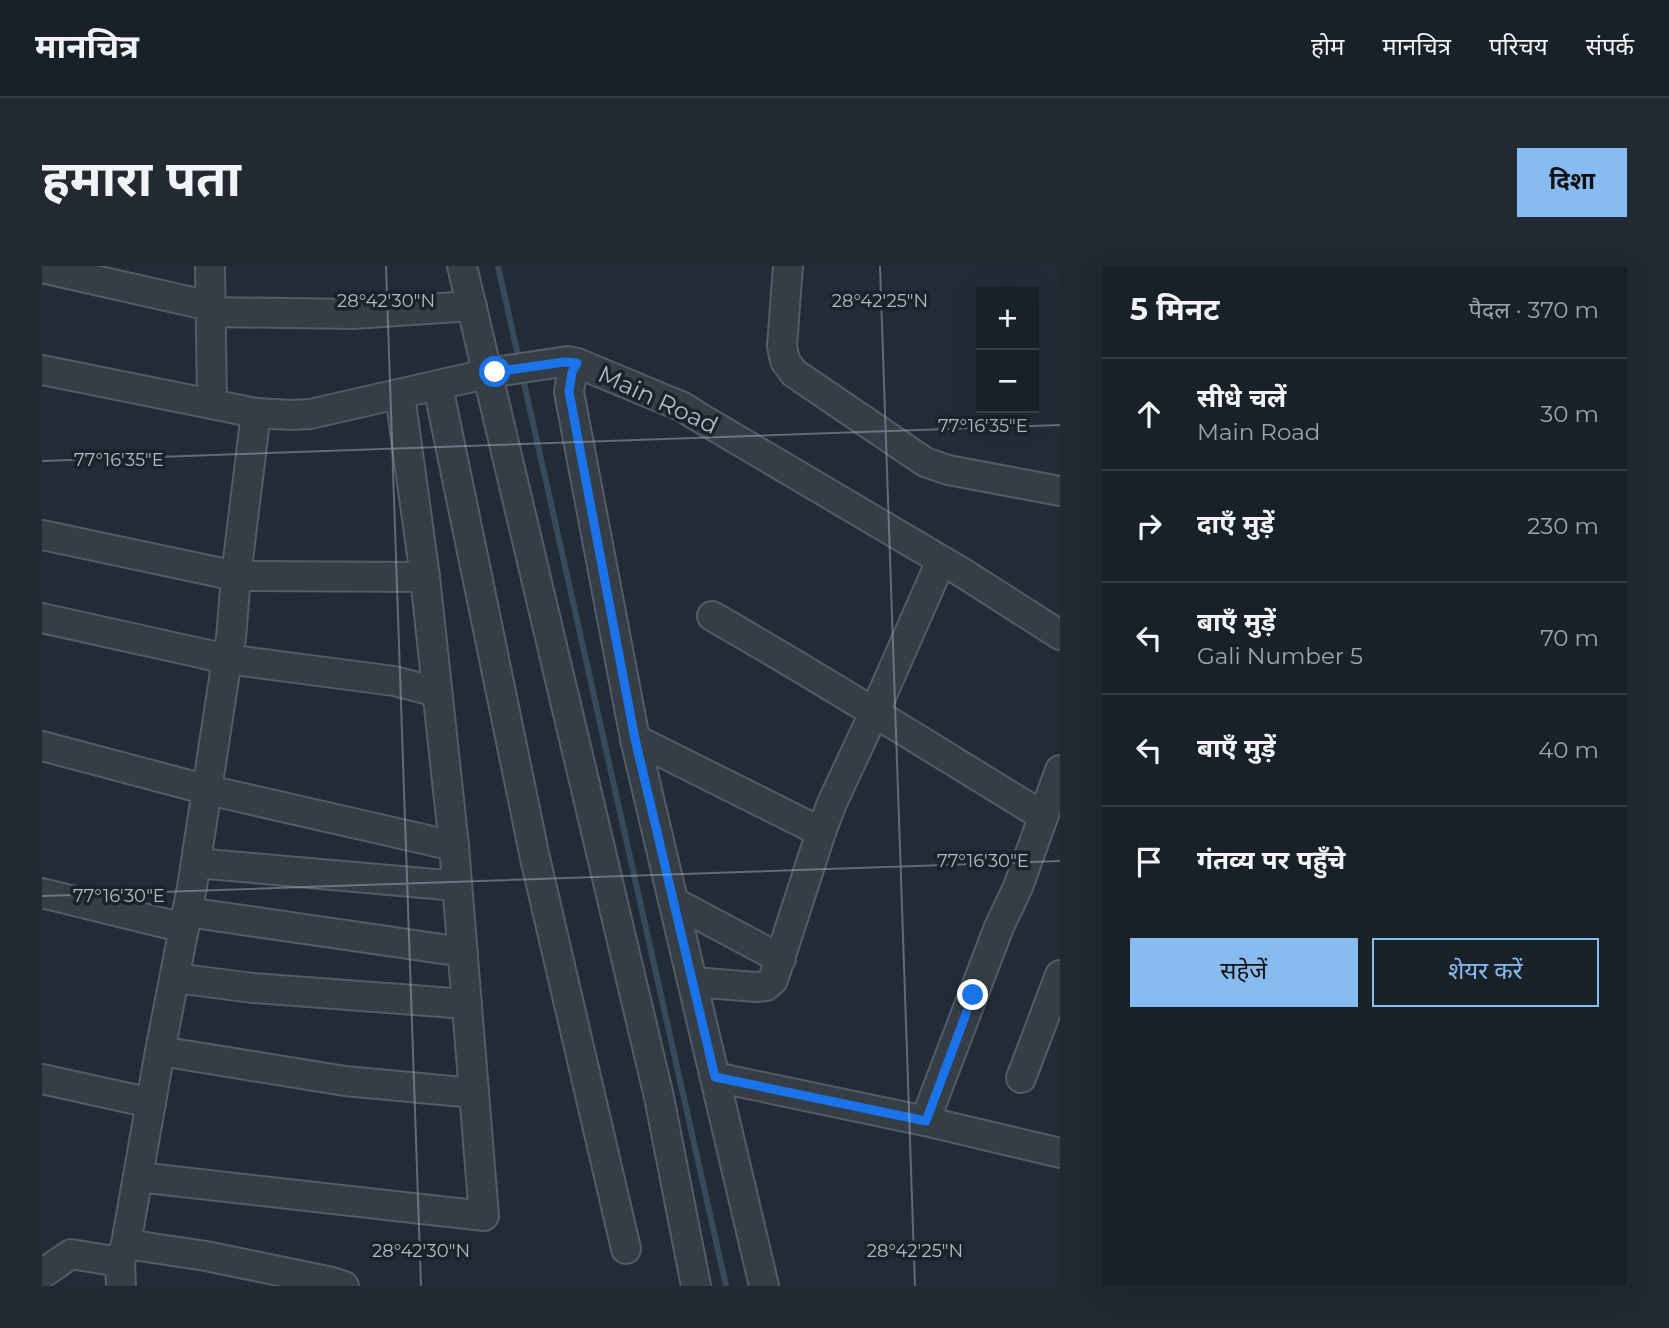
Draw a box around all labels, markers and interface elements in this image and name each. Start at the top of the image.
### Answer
text: मानचित्र [35,26,139,66]
text: होम [1311,32,1344,61]
text: मानचित्र [1382,32,1451,61]
text: परिचय [1489,32,1548,61]
text: संपर्क [1586,32,1634,61]
button: दिशा [1517,148,1627,217]
text: हमारा पता [42,149,241,208]
map controls [976,287,1039,413]
button: + [976,287,1039,350]
text: 28°42'30"N [337,290,435,312]
text: 28°42'25"N [832,290,928,312]
text: 5 मिनट [1130,291,1219,328]
text: पैदल · 370 m [1469,296,1599,324]
button: − [976,350,1039,413]
route start [479,356,510,387]
street label: Main Road [594,359,723,440]
text: सीधे चलें [1197,382,1286,414]
icon: ahead [1130,395,1168,433]
text: 30 m [1540,400,1599,428]
text: 77°16'35"E [938,415,1028,437]
text: Main Road [1197,418,1320,446]
text: 77°16'35"E [74,449,164,471]
icon: right [1130,507,1168,545]
text: दाएँ मुड़ें [1197,508,1274,540]
text: 230 m [1527,512,1599,540]
text: बाएँ मुड़ें [1197,606,1276,638]
icon: left [1130,619,1168,657]
text: 70 m [1540,624,1599,652]
text: Gali Number 5 [1197,642,1363,670]
icon: left [1130,731,1168,769]
text: बाएँ मुड़ें [1197,732,1276,764]
text: 40 m [1538,736,1599,764]
icon: arrive [1130,843,1168,881]
text: गंतव्य पर पहुँचे [1197,844,1345,876]
text: 77°16'30"E [937,850,1029,872]
text: 77°16'30"E [73,885,165,907]
button: सहेजें [1130,938,1358,1007]
button: शेयर करें [1372,938,1599,1007]
route end [957,979,988,1010]
text: 28°42'30"N [372,1240,470,1262]
text: 28°42'25"N [867,1240,963,1262]

